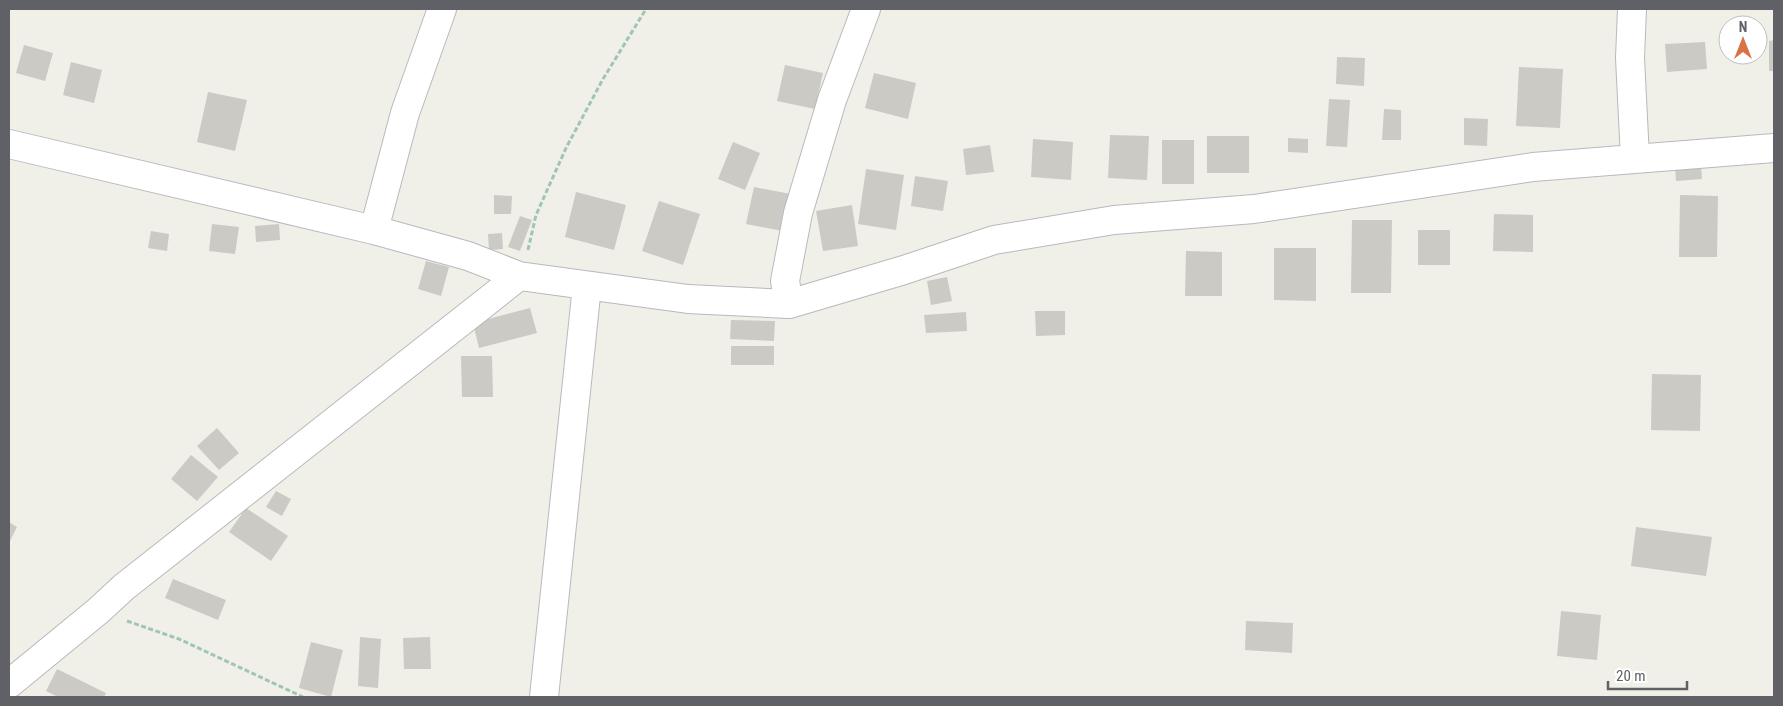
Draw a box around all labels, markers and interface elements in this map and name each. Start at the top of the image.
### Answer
north arrow [1718,15,1768,65]
text: N [1739,19,1747,35]
scale bar [1608,658,1687,690]
text: 20 m [1616,667,1646,685]

